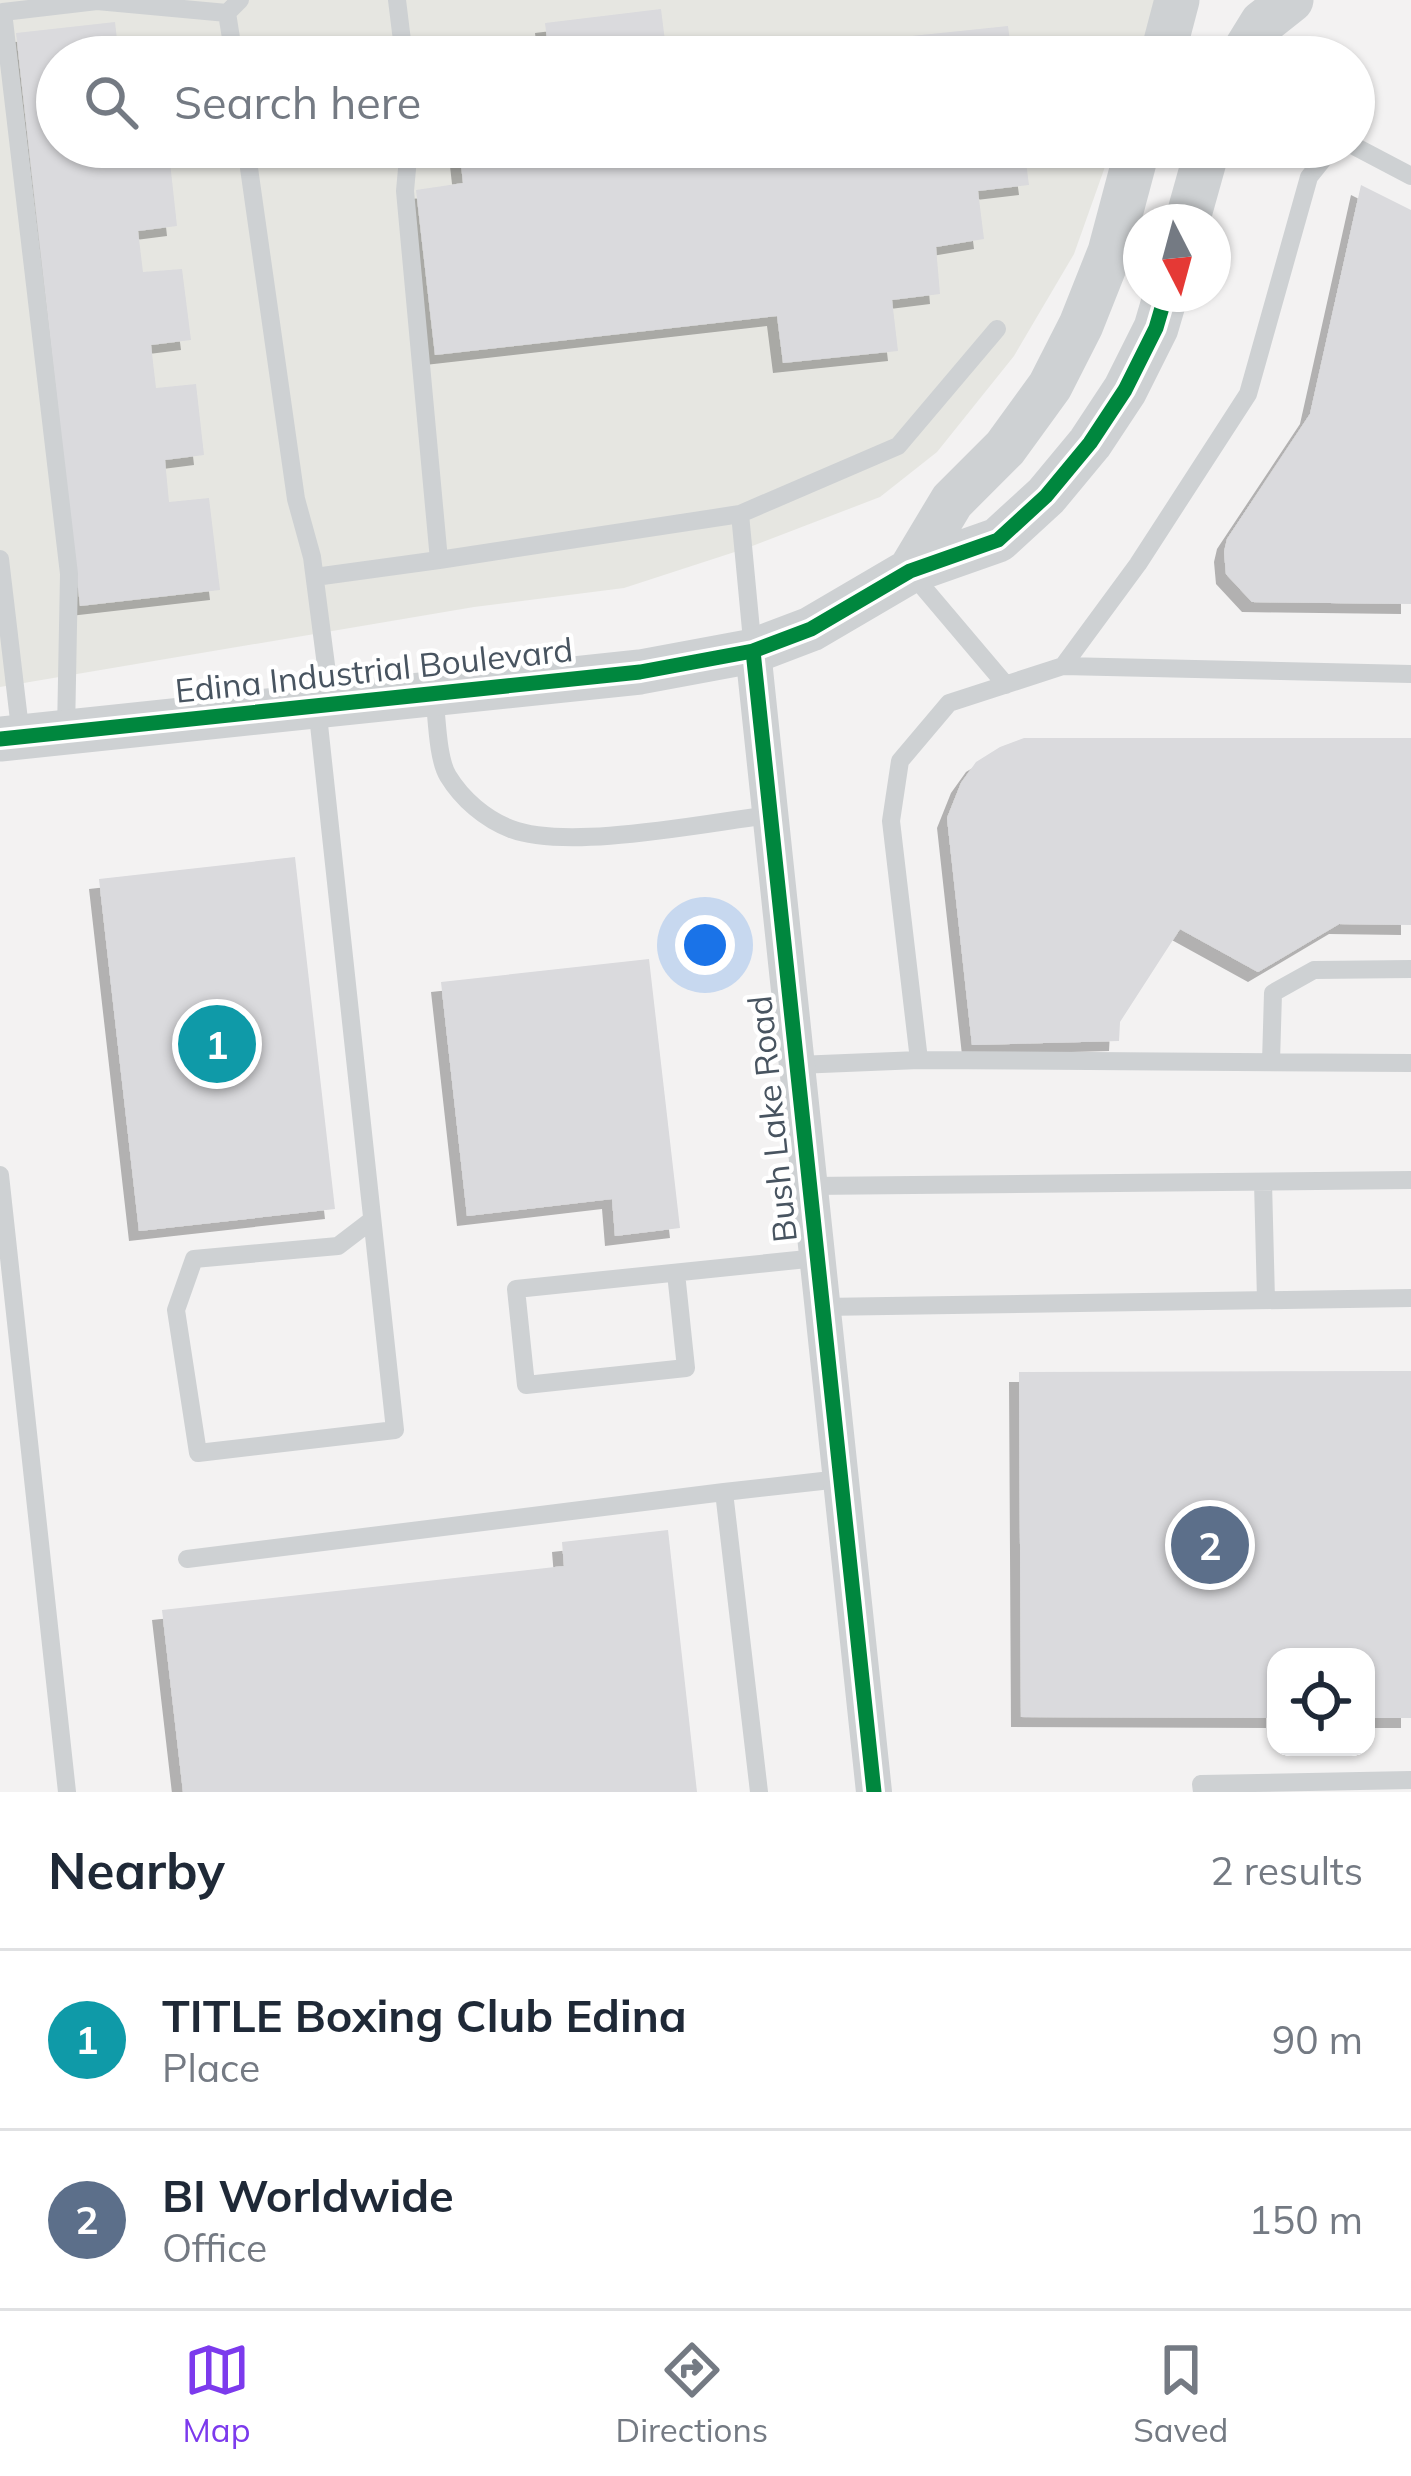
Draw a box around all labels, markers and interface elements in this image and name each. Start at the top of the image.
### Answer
search box [36,36,1375,168]
icon: search [78,69,144,135]
text: Search here [174,74,421,130]
north arrow [1123,204,1231,312]
street label: Edina Industrial Boulevard [173,628,575,711]
your location [675,915,735,975]
street label: Bush Lake Road [738,994,805,1244]
pin: 1 [178,999,256,1089]
pin: 2 [1171,1500,1249,1590]
map controls [1267,1648,1375,1756]
button: locate [1267,1648,1375,1756]
text: Nearby [48,1838,225,1902]
text: 2 results [1210,1846,1363,1895]
text: TITLE Boxing Club Edina [162,1987,687,2043]
text: 1 [75,2015,99,2064]
text: 90 m [1272,2015,1363,2064]
text: Place [162,2043,260,2092]
text: BI Worldwide [162,2167,454,2223]
text: 2 [75,2195,99,2244]
text: 150 m [1248,2195,1363,2244]
text: Office [162,2223,267,2272]
tab: Map [183,2337,250,2450]
tab: Directions [616,2337,768,2450]
tab: Saved [1133,2337,1228,2450]

